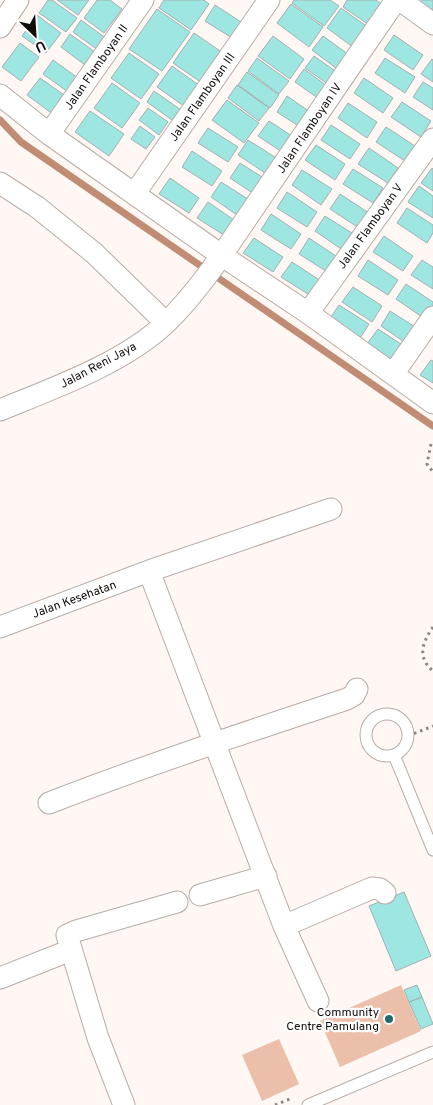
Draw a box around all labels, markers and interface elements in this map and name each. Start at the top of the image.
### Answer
north arrow [10,10,60,60]
street label: Jalan Flamboyan II [61,22,132,114]
text: U [32,36,48,55]
street label: Jalan Flamboyan III [166,50,239,145]
street label: Jalan Flamboyan IV [274,80,346,177]
street label: Jalan Flamboyan V [334,181,407,272]
street label: Jalan Reni Jaya [58,339,139,393]
street label: Jalan Kesehatan [30,577,119,623]
place label: Community Centre Pamulang [286,1005,379,1035]
marker: Community Centre Pamulang [383,1013,395,1025]

